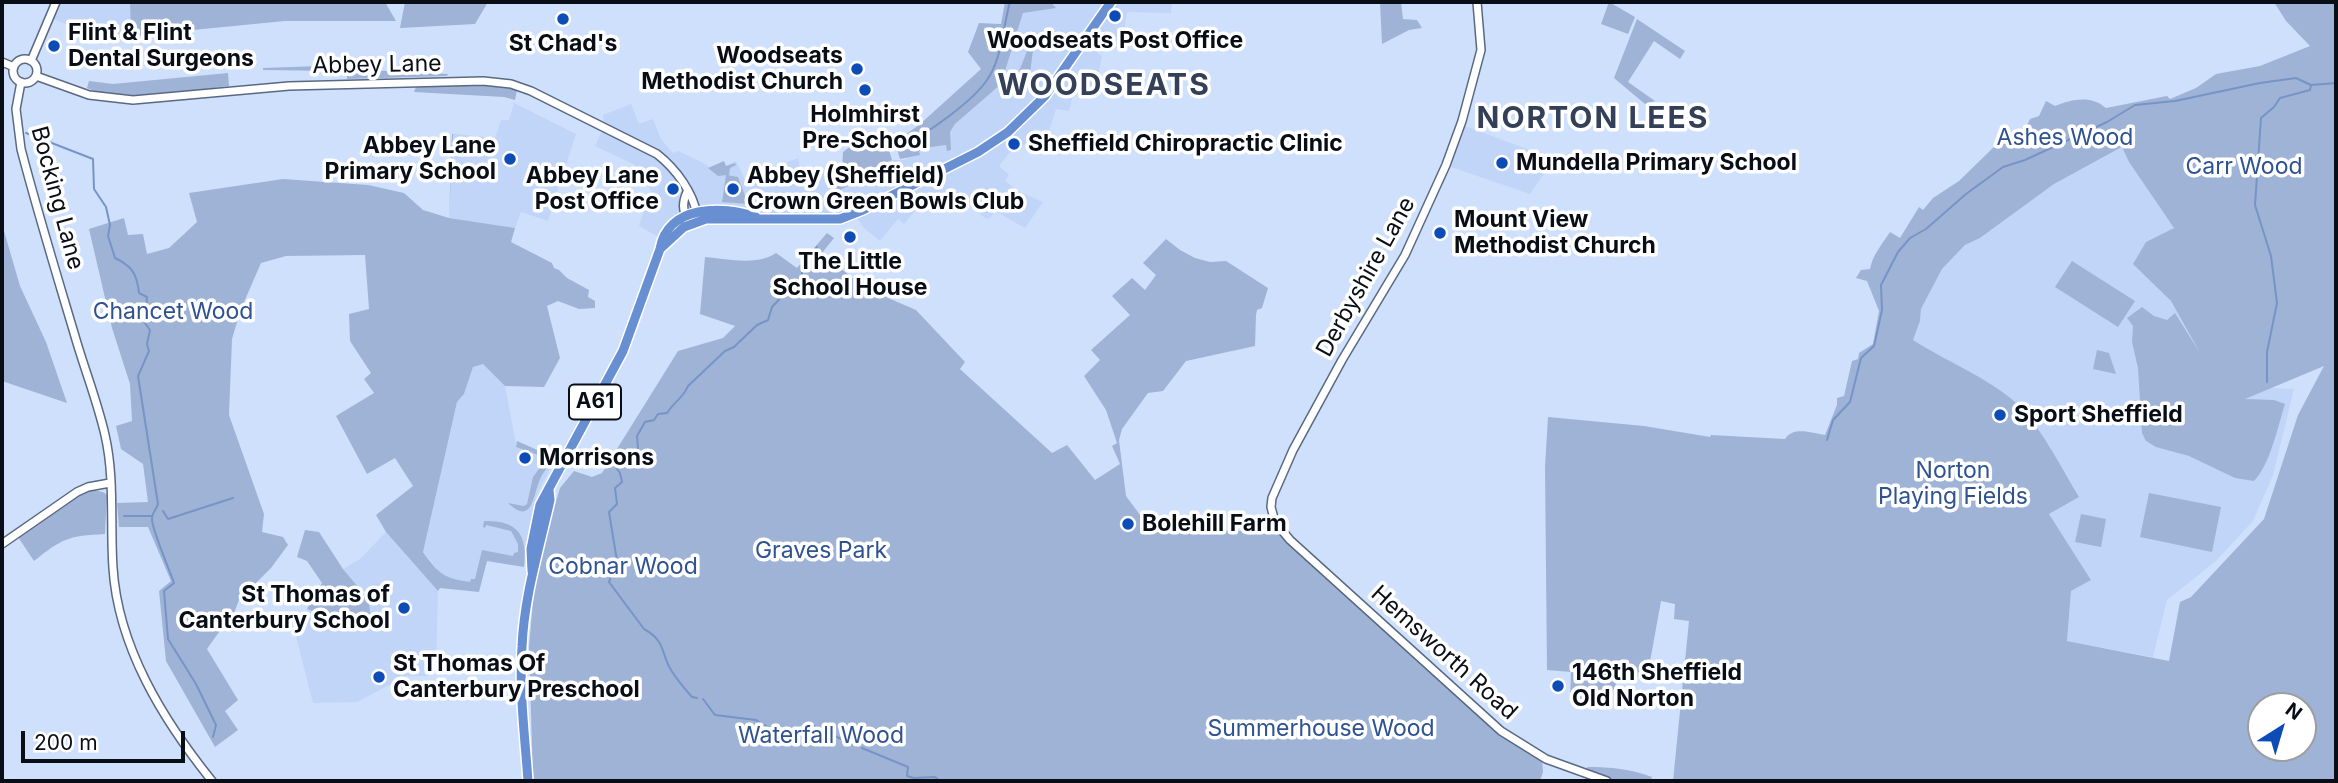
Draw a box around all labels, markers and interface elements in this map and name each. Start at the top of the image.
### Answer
marker: Woodseats Post Office [1107,8,1123,24]
marker: St Chad's [555,11,571,27]
place label: Flint & Flint Dental Surgeons [68,19,254,73]
place label: Woodseats Post Office [987,27,1243,55]
place label: St Chad's [509,30,617,58]
marker: Flint & Flint Dental Surgeons [46,38,62,54]
place label: Woodseats Methodist Church [641,42,843,96]
street label: Abbey Lane [312,50,442,80]
marker: Woodseats Methodist Church [849,61,865,77]
district label: WOODSEATS [998,68,1210,104]
marker: Holmhirst Pre-School [857,82,873,98]
place label: Holmhirst Pre-School [802,101,928,155]
district label: NORTON LEES [1478,101,1708,137]
street label: Bocking Lane [25,123,89,273]
park label: Ashes Wood [1997,124,2133,152]
place label: Sheffield Chiropractic Clinic [1028,130,1343,158]
place label: Abbey Lane Primary School [325,132,496,186]
marker: Sheffield Chiropractic Clinic [1006,136,1022,152]
place label: Mundella Primary School [1516,149,1797,177]
marker: Abbey Lane Primary School [502,151,518,167]
park label: Carr Wood [2185,153,2303,181]
marker: Mundella Primary School [1494,155,1510,171]
place label: Abbey Lane Post Office [526,162,659,216]
place label: Abbey (Sheffield) Crown Green Bowls Club [747,162,1024,216]
marker: Abbey Lane Post Office [665,181,681,197]
marker: Abbey (Sheffield) Crown Green Bowls Club [725,181,741,197]
street label: Derbyshire Lane [1311,192,1421,362]
place label: Mount View Methodist Church [1454,206,1656,260]
marker: Mount View Methodist Church [1432,225,1448,241]
marker: The Little School House [842,229,858,245]
place label: The Little School House [773,248,927,302]
park label: Chancet Wood [93,298,253,326]
road number: A61 [569,384,621,420]
place label: Sport Sheffield [2014,401,2183,429]
marker: Sport Sheffield [1992,407,2008,423]
place label: Morrisons [539,444,654,472]
marker: Morrisons [517,450,533,466]
park label: Norton Playing Fields [1878,457,2028,511]
place label: Bolehill Farm [1142,510,1287,538]
marker: Bolehill Farm [1120,516,1136,532]
park label: Graves Park [755,537,887,565]
park label: Cobnar Wood [548,553,698,581]
street label: Hemsworth Road [1365,580,1523,726]
place label: St Thomas of Canterbury School [178,581,390,635]
marker: St Thomas of Canterbury School [396,600,412,616]
place label: St Thomas Of Canterbury Preschool [393,650,640,704]
place label: 146th Sheffield Old Norton [1572,659,1742,713]
marker: St Thomas Of Canterbury Preschool [371,669,387,685]
marker: 146th Sheffield Old Norton [1550,678,1566,694]
north arrow [2247,692,2317,762]
text: N [2281,698,2306,725]
park label: Summerhouse Wood [1207,715,1435,743]
scale bar [24,716,189,760]
park label: Waterfall Wood [738,722,904,750]
text: 200 m [34,730,98,755]

